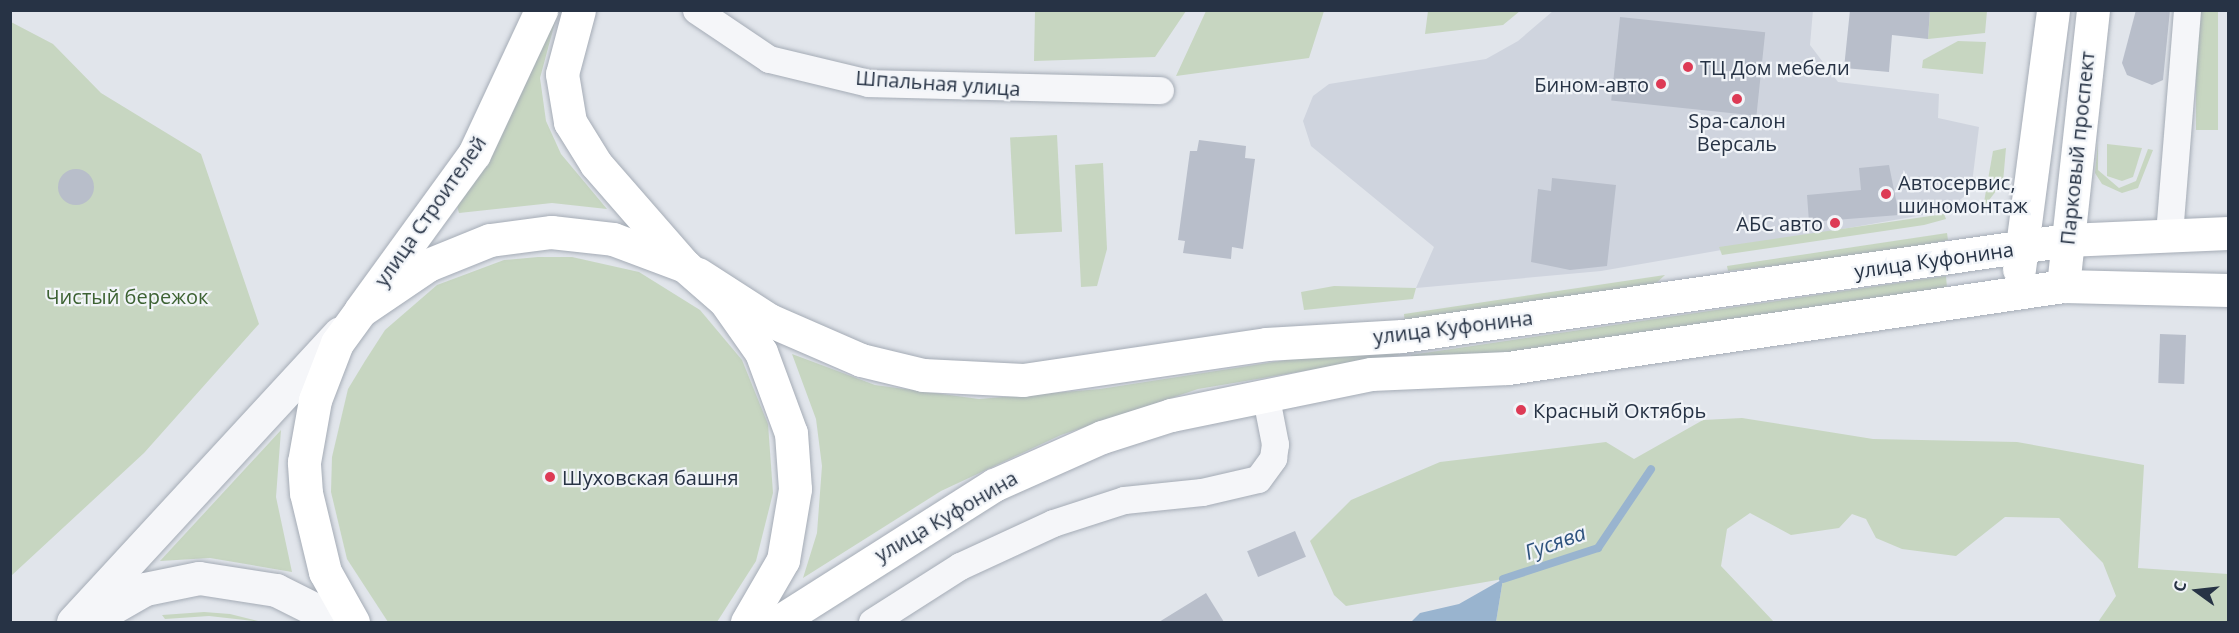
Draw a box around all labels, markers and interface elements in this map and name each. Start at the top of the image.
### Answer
street label: Парковый проспект [2055,50,2099,246]
place label: ТЦ Дом мебели [1700,55,1850,79]
marker: ТЦ Дом мебели [1681,60,1695,74]
street label: Шпальная улица [855,65,1021,101]
place label: Бином-авто [1534,72,1649,96]
marker: Бином-авто [1654,77,1668,91]
marker: Spa-салон Версаль [1730,92,1744,106]
place label: Spa-салон Версаль [1688,108,1786,155]
street label: улица Строителей [369,131,491,291]
place label: Автосервис, шиномонтаж [1898,170,2028,217]
marker: Автосервис, шиномонтаж [1879,187,1893,201]
place label: АБС авто [1736,211,1823,235]
marker: АБС авто [1828,216,1842,230]
street label: улица Куфонина [1853,237,2015,283]
park label: Чистый бережок [46,284,208,308]
street label: улица Куфонина [1372,305,1534,349]
place label: Красный Октябрь [1533,398,1706,422]
marker: Красный Октябрь [1514,403,1528,417]
place label: Шуховская башня [562,465,738,489]
street label: улица Куфонина [870,465,1022,567]
marker: Шуховская башня [543,470,557,484]
water label: Гусява [1521,519,1589,565]
north arrow [2167,561,2227,621]
text: С [2168,579,2192,594]

